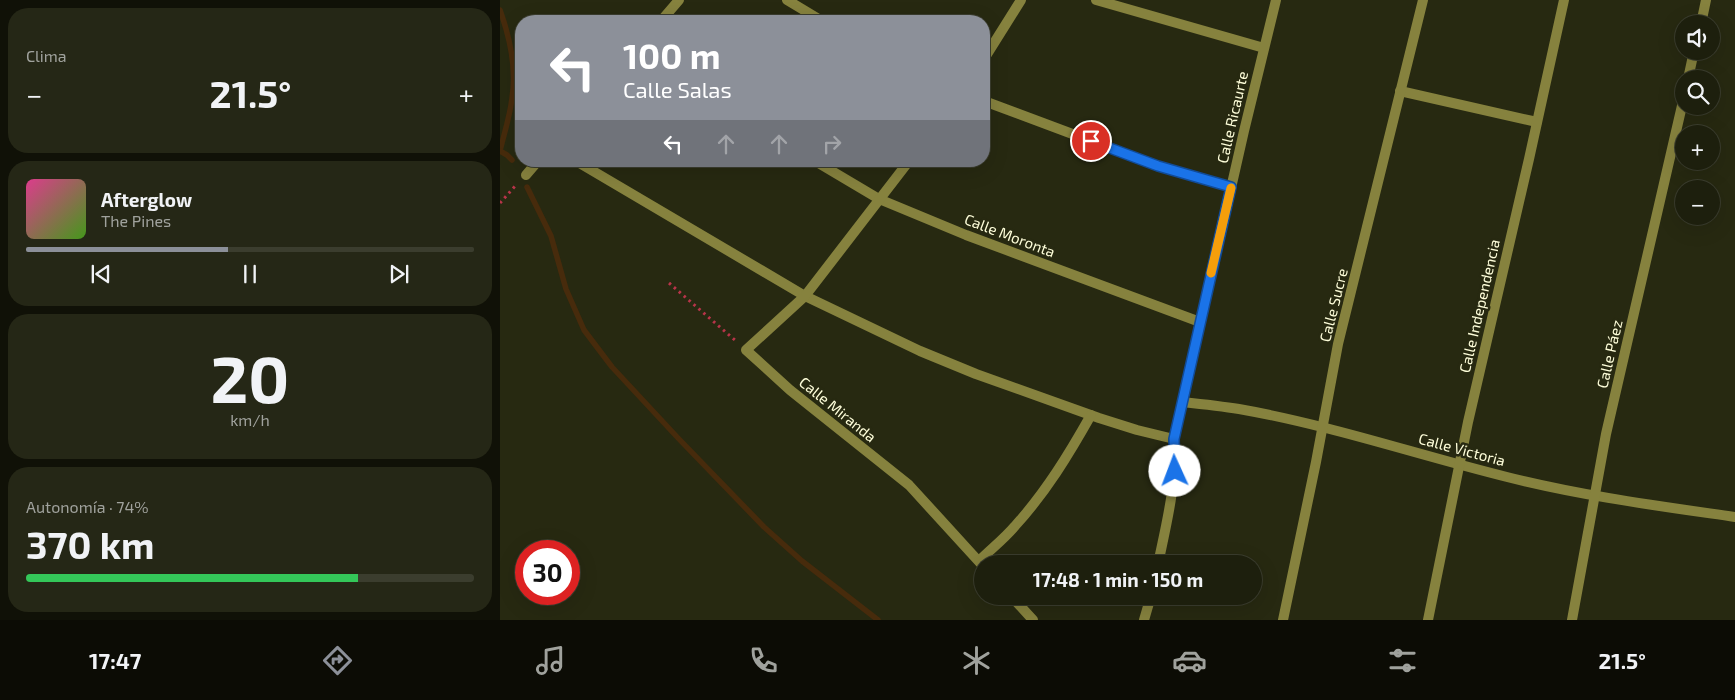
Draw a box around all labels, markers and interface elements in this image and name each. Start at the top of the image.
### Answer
map controls [1675,15,1720,225]
button: sound [1675,15,1720,60]
text: 100 m [623,34,721,76]
icon: left [540,35,605,100]
text: Clima [26,46,67,65]
street label: Calle Ricaurte [1213,69,1251,165]
text: 21.5° [210,70,291,116]
button: search [1675,70,1720,115]
text: Calle Salas [623,76,732,102]
text: − [26,77,42,111]
text: + [459,77,474,111]
pin [1070,120,1112,162]
button: + [1675,125,1720,170]
icon: arrive [1077,127,1105,155]
icon: left [659,130,687,158]
icon: ahead [712,130,740,158]
icon: ahead [765,130,793,158]
icon: right [818,130,846,158]
button: − [1675,180,1720,225]
text: Afterglow [101,188,192,211]
street label: Calle Moronta [962,209,1058,261]
text: The Pines [101,211,171,230]
street label: Calle Independencia [1455,237,1503,375]
icon: previous [87,260,115,288]
icon: pause [236,260,264,288]
icon: next [385,260,413,288]
street label: Calle Sucre [1315,266,1351,344]
street label: Calle Páez [1592,318,1626,390]
text: 20 [211,338,289,416]
street label: Calle Miranda [796,372,880,446]
text: km/h [230,410,270,429]
street label: Calle Victoria [1417,429,1507,469]
position arrow [1148,444,1200,496]
text: Autonomía · 74% [26,497,149,516]
text: 370 km [26,521,155,567]
speed limit sign: 30 [515,540,580,605]
text: 17:48 · 1 min · 150 m [1033,568,1203,591]
icon: directions [320,643,355,678]
icon: music [533,643,568,678]
icon: phone [746,643,781,678]
icon: climate [959,643,994,678]
icon: car [1172,643,1207,678]
icon: filters [1385,643,1420,678]
text: 17:47 [89,647,141,673]
text: 21.5° [1598,647,1646,673]

